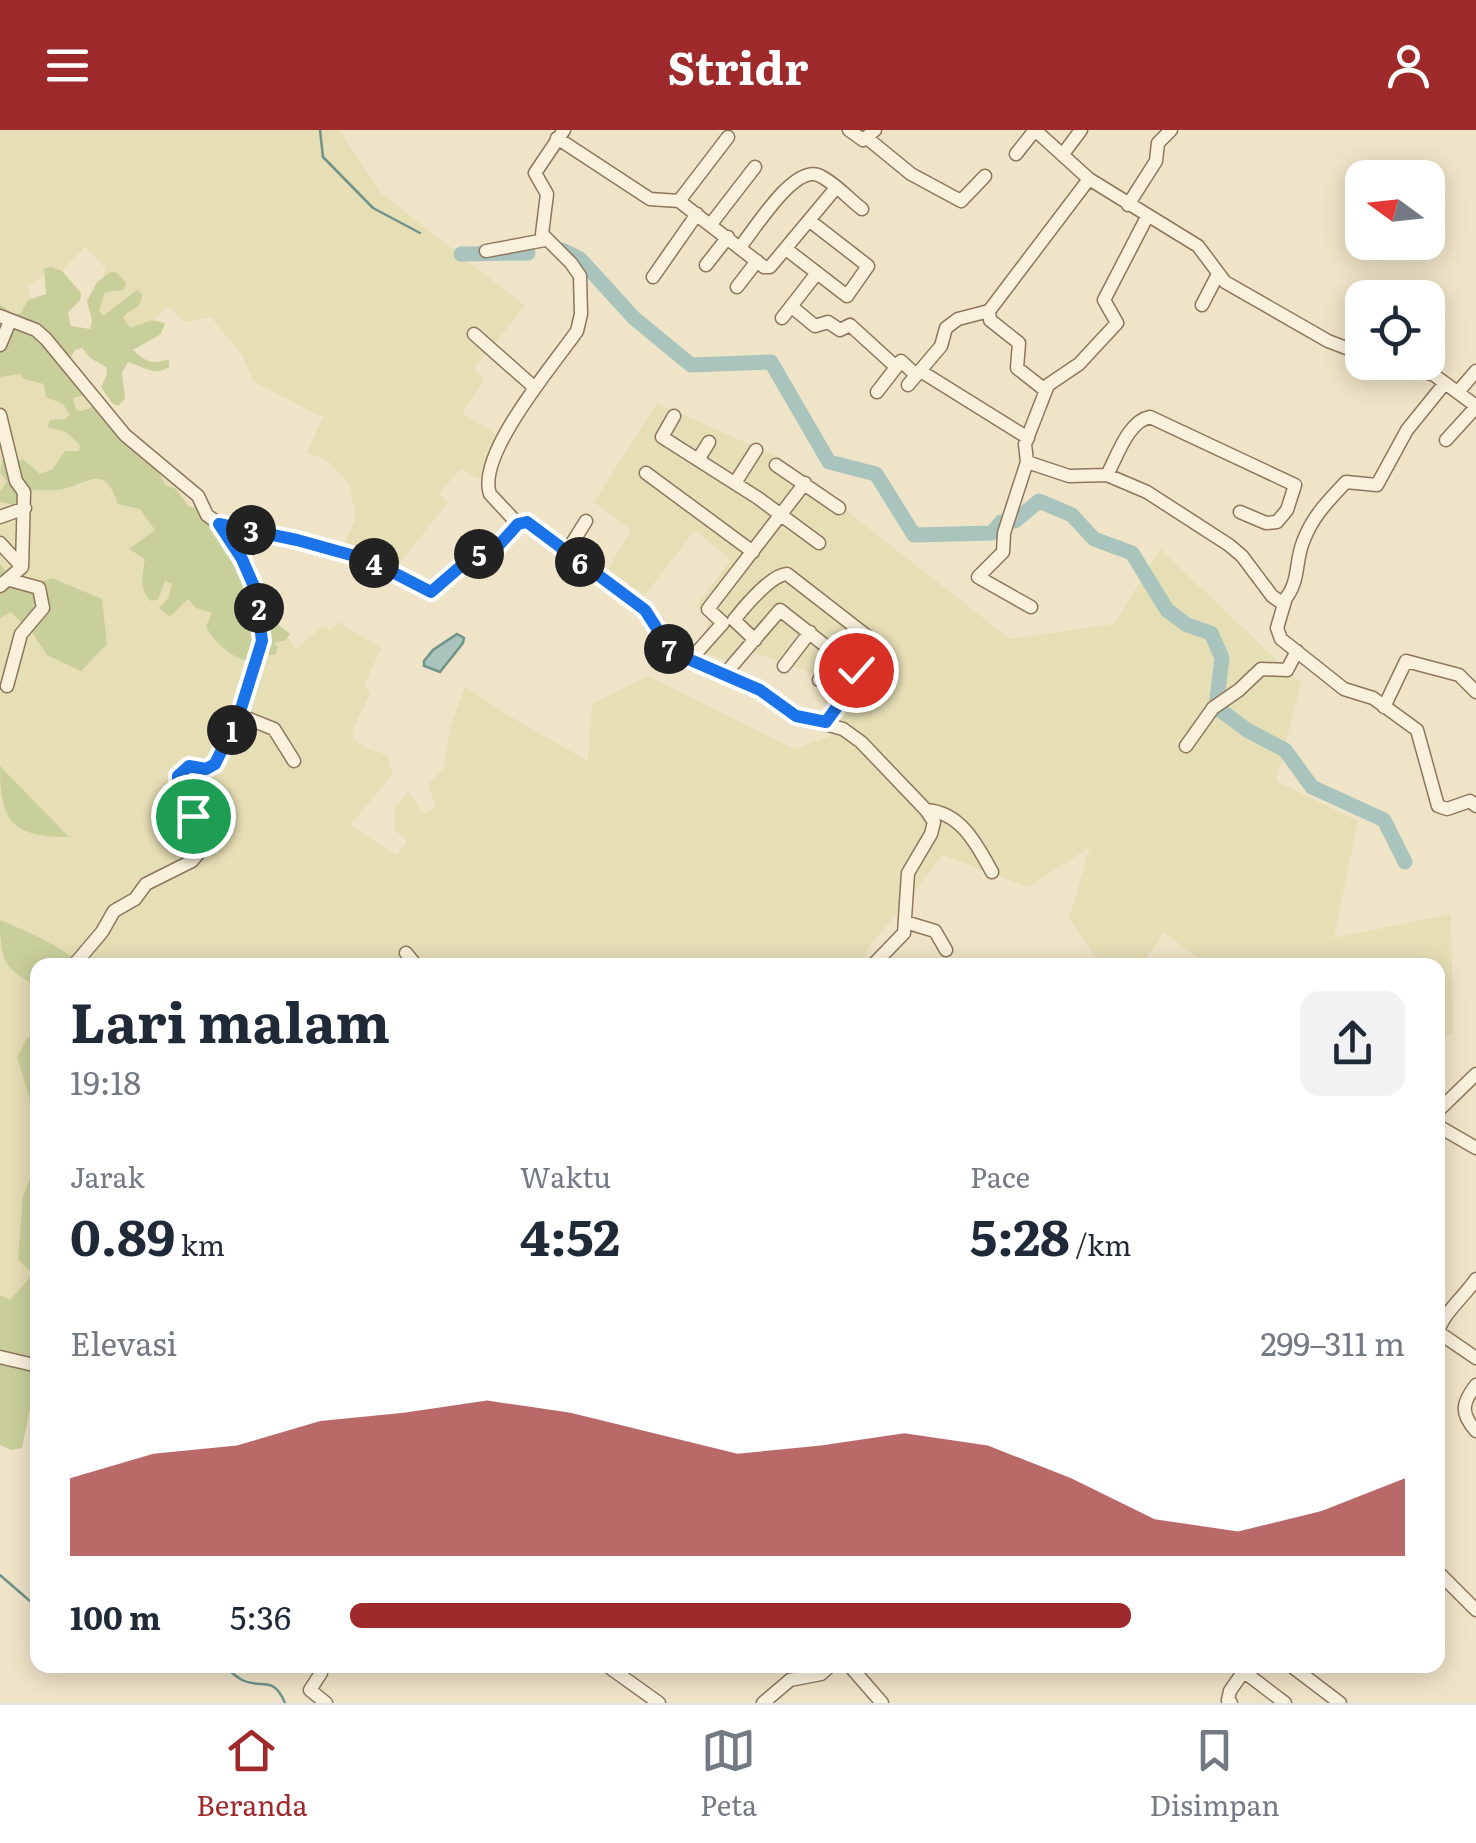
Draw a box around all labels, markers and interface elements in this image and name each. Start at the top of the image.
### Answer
text: Stridr [668,32,808,99]
icon: menu [40,38,95,93]
icon: person [1381,38,1436,93]
north arrow [1345,160,1445,260]
map controls [1345,160,1445,380]
button: locate [1345,280,1445,380]
pin: 3 [226,505,276,555]
text: 3 [243,509,259,551]
pin: 5 [454,529,504,579]
text: 5 [471,533,487,575]
pin: 6 [555,537,605,587]
pin: 4 [349,538,399,588]
text: 6 [572,541,588,583]
text: 4 [366,542,382,584]
pin: 2 [234,583,284,633]
text: 2 [251,587,267,629]
pin: 7 [644,624,694,674]
text: 7 [661,628,677,670]
pin [814,628,899,713]
icon: check [829,643,884,698]
pin: 1 [207,705,257,755]
text: 1 [226,709,238,751]
pin [151,774,236,859]
icon: arrive [166,789,221,844]
text: Lari malam [70,978,390,1060]
button: share [1300,991,1405,1096]
text: 19:18 [70,1057,141,1105]
text: Jarak [70,1155,145,1197]
text: Waktu [520,1155,611,1197]
text: Pace [970,1155,1030,1197]
text: 0.89 [70,1197,175,1271]
text: 4:52 [520,1197,620,1271]
text: 5:28 [970,1197,1070,1271]
text: km [175,1223,225,1265]
text: /km [1070,1223,1131,1265]
text: Elevasi [70,1318,177,1366]
text: 299–311 m [1260,1318,1405,1366]
text: 100 m [70,1592,161,1640]
text: 5:36 [230,1592,291,1640]
tab: Beranda [196,1723,308,1825]
tab: Peta [700,1723,757,1825]
tab: Disimpan [1150,1723,1280,1825]

